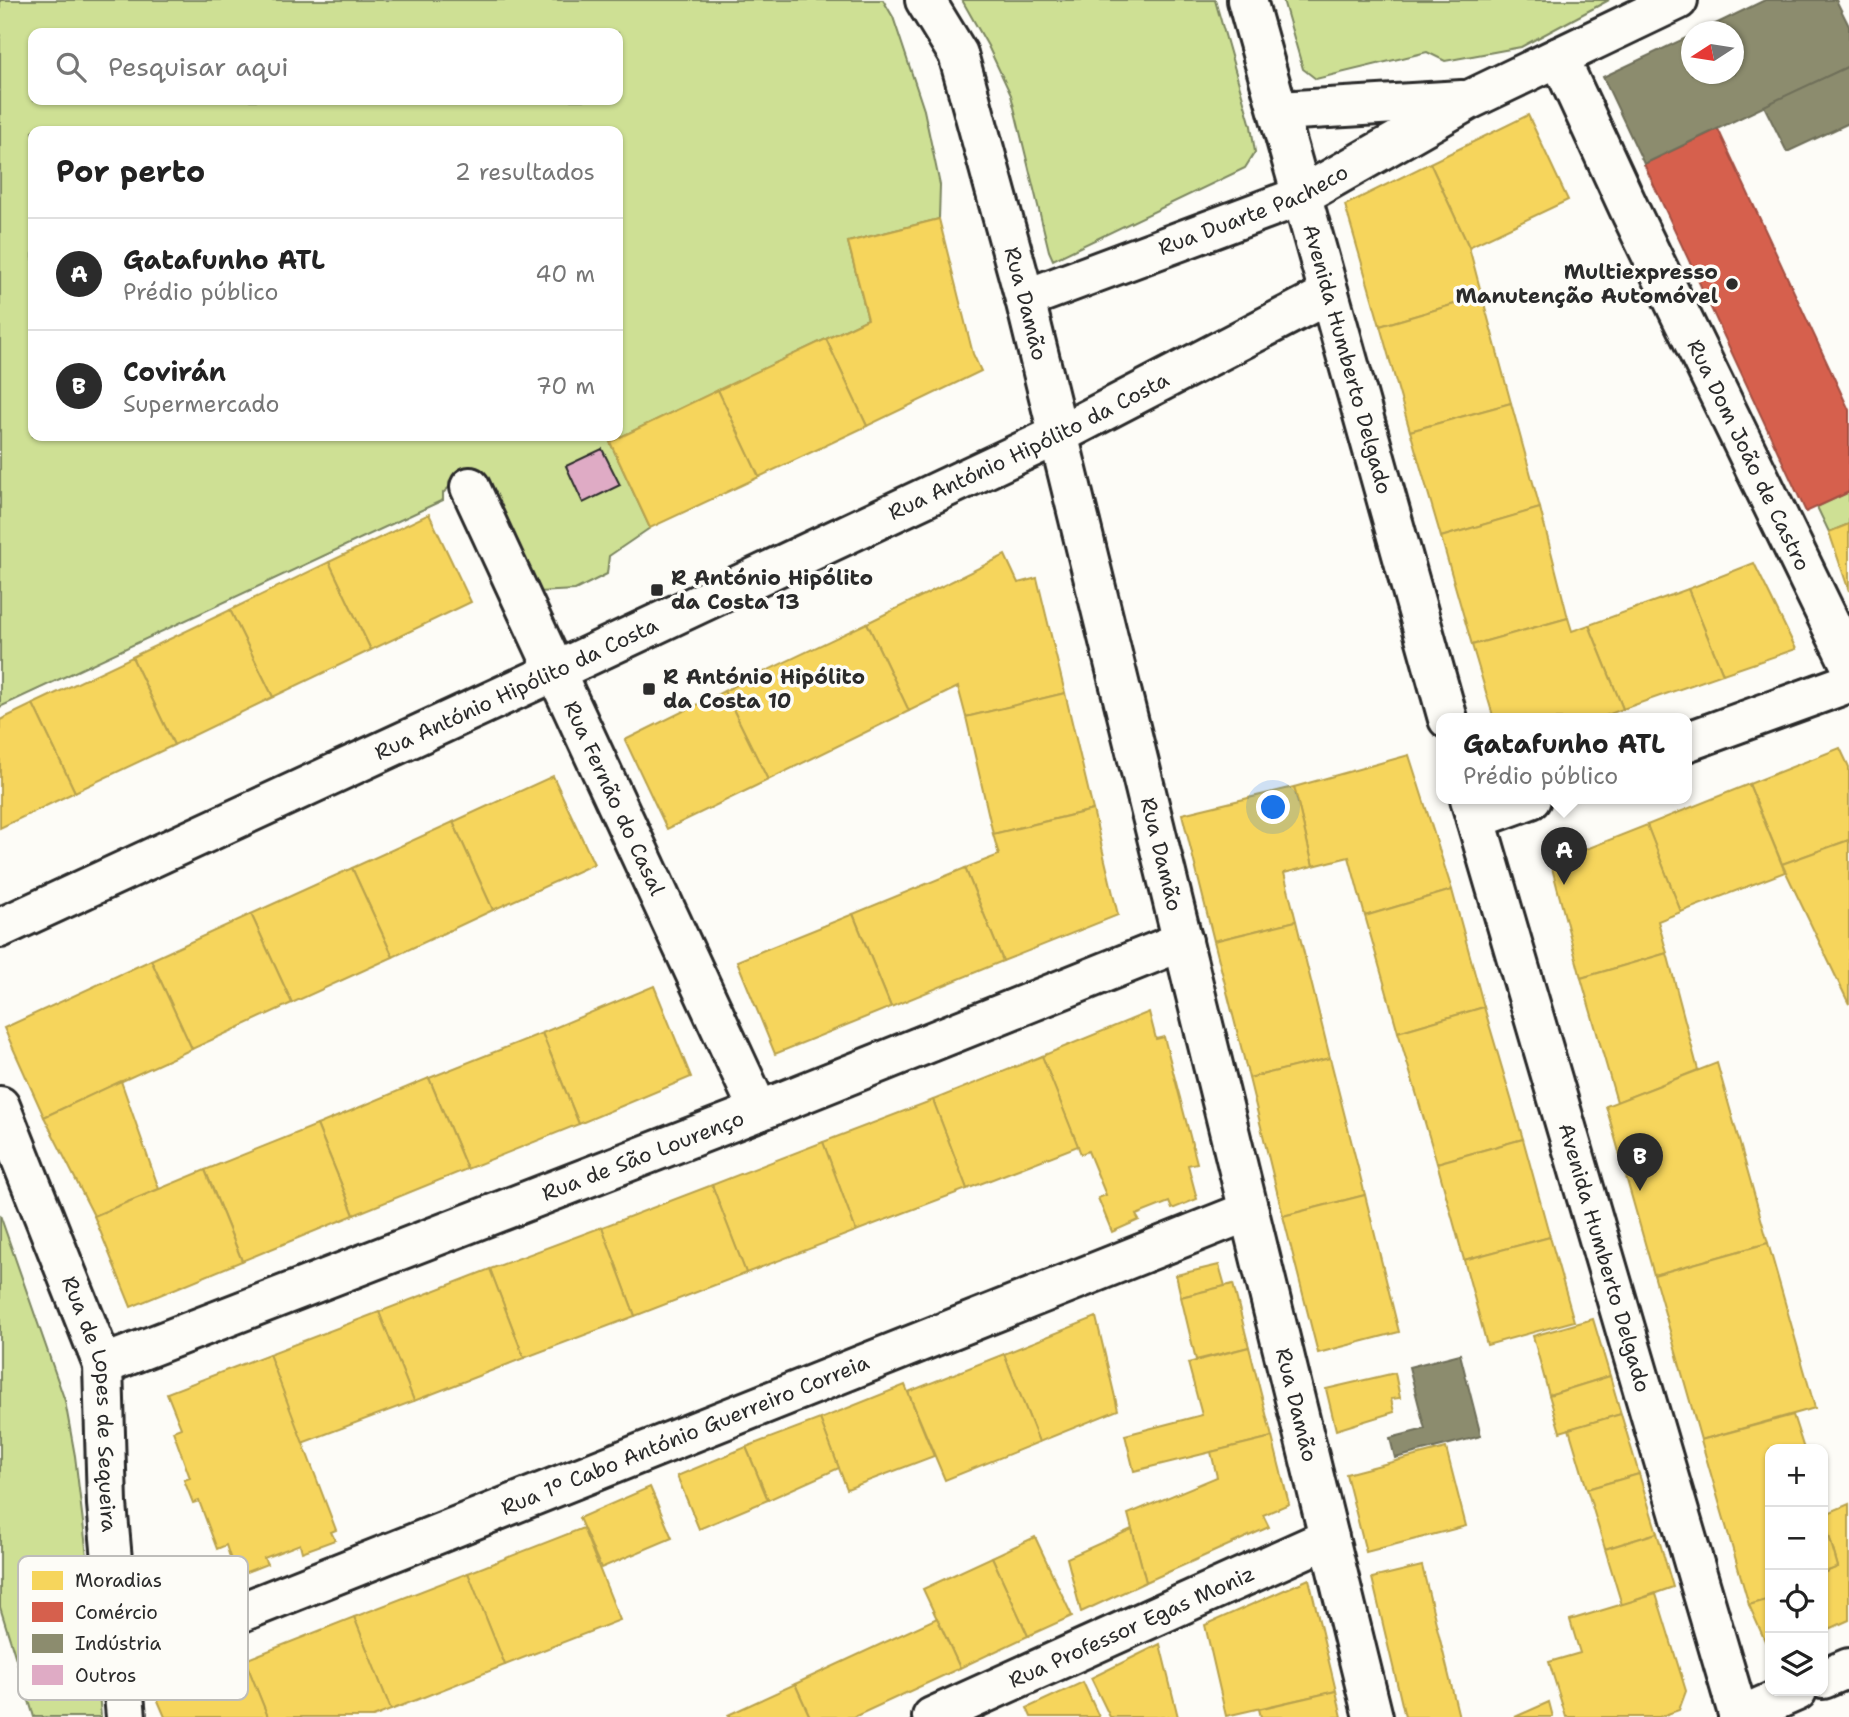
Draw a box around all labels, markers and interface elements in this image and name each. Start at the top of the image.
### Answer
north arrow [1681,21,1744,84]
search box [28,28,623,105]
icon: search [52,48,90,86]
text: Pesquisar aqui [108,49,289,84]
text: Por perto [56,151,205,192]
text: 2 resultados [455,157,595,187]
street label: Rua Duarte Pacheco [1154,158,1353,262]
street label: Avenida Humberto Delgado [1296,221,1398,497]
text: Gatafunho ATL [123,242,325,277]
street label: Rua Damão [997,244,1054,363]
place label: Multiexpresso Manutenção Automóvel [1455,258,1718,310]
text: A [70,259,88,289]
text: 40 m [535,259,595,289]
marker: Multiexpresso Manutenção Automóvel [1724,276,1740,292]
text: Prédio público [123,277,278,307]
street label: Rua Dom João de Castro [1681,335,1817,576]
text: Covirán [123,354,226,389]
street label: Rua António Hipólito da Costa [884,366,1174,527]
text: B [72,371,86,401]
text: 70 m [536,371,595,401]
text: Supermercado [123,389,279,419]
place label: R António Hipólito da Costa 13 [671,564,873,616]
marker: R António Hipólito da Costa 13 [649,582,665,598]
street label: Rua António Hipólito da Costa [370,611,662,767]
place label: R António Hipólito da Costa 10 [663,663,865,715]
marker: R António Hipólito da Costa 10 [641,681,657,697]
street label: Rua Fernão do Casal [557,696,672,901]
popup [1436,713,1692,804]
text: Gatafunho ATL [1463,726,1665,761]
text: Prédio público [1463,761,1618,791]
your location [1256,790,1290,824]
street label: Rua Damão [1134,794,1189,914]
pin: A [1541,827,1587,885]
street label: Rua de São Lourenço [538,1104,748,1208]
street label: Avenida Humberto Delgado [1552,1120,1657,1396]
pin: B [1617,1133,1663,1191]
street label: Rua de Lopes de Sequeira [55,1272,123,1533]
street label: Rua Damão [1269,1345,1324,1465]
street label: Rua 1º Cabo António Guerreiro Correia [497,1348,873,1522]
map controls [1765,1444,1828,1696]
button: + [1765,1444,1828,1507]
button: − [1765,1507,1828,1570]
legend [18,1556,248,1700]
street label: Rua Professor Egas Moniz [1004,1559,1259,1695]
text: Moradias [75,1568,162,1593]
button: locate [1765,1570,1828,1633]
text: Comércio [75,1600,158,1625]
text: Indústria [75,1631,162,1656]
button: layers [1765,1633,1828,1696]
text: Outros [75,1663,136,1688]

